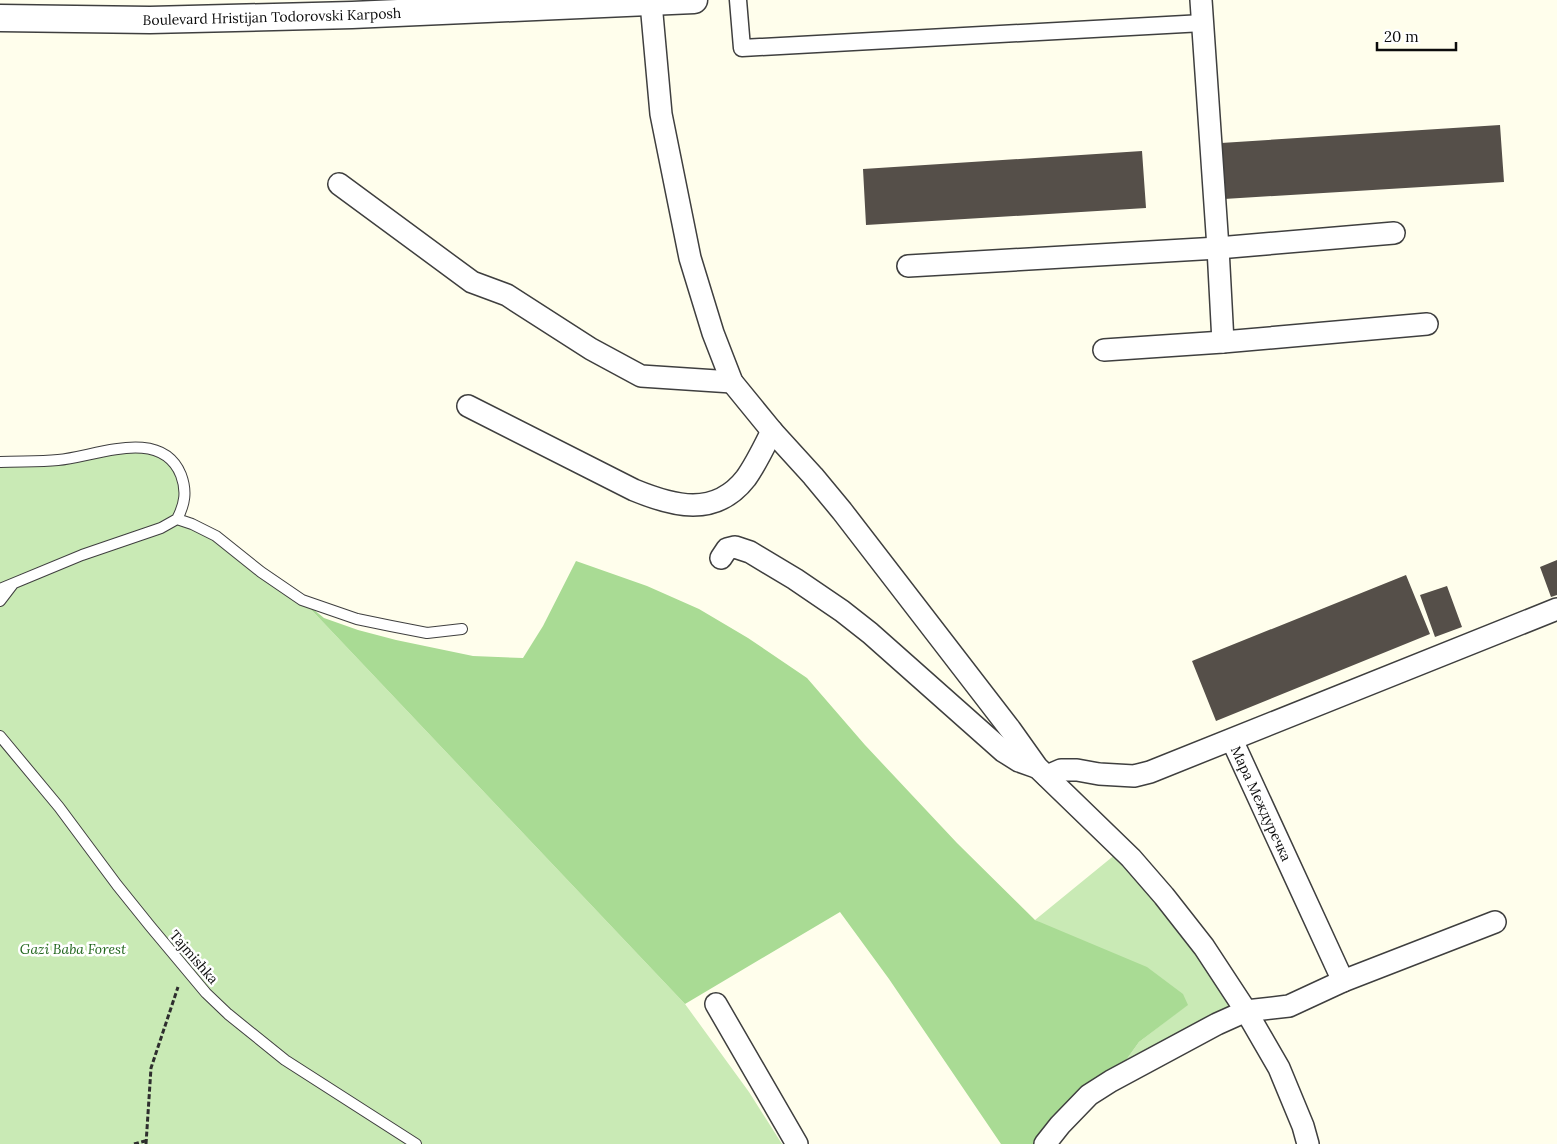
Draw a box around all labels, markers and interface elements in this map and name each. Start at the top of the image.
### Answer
street label: Boulevard Hristijan Todorovski Karposh [143,4,402,29]
scale bar [1377,20,1456,52]
text: 20 m [1384,27,1419,46]
street label: Мара Междуречка [1227,743,1296,864]
street label: Tajmishka [166,926,222,988]
park label: Gazi Baba Forest [20,940,127,958]

